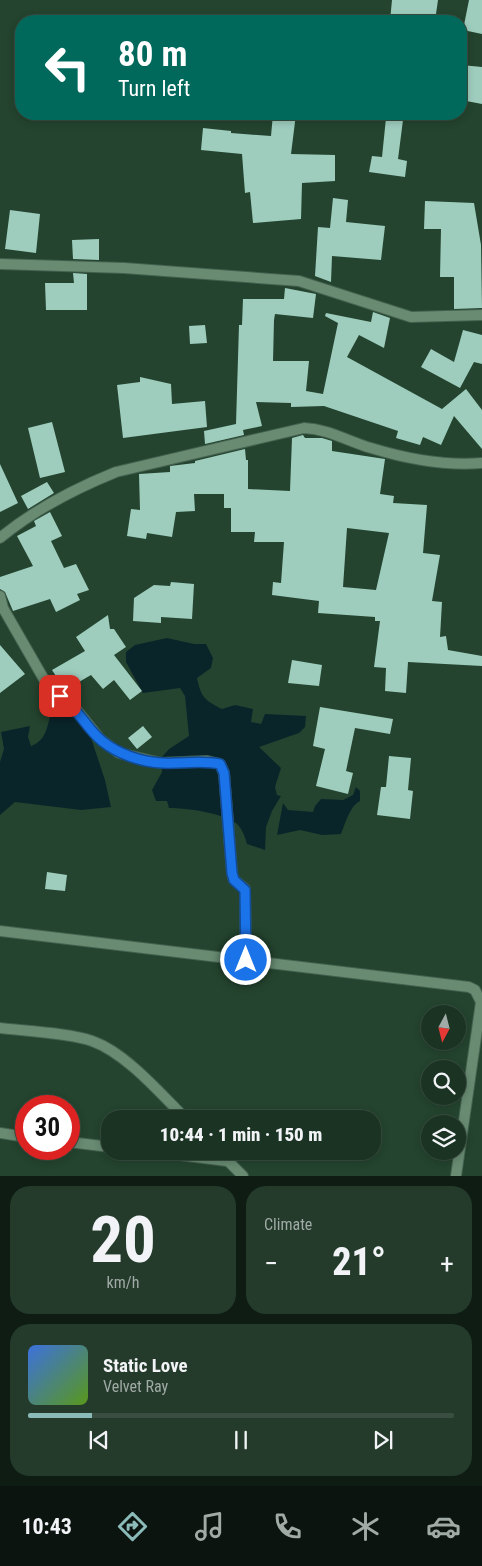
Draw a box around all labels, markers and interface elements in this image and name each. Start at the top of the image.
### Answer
text: 80 m [118,34,187,75]
icon: left [35,35,100,100]
text: Turn left [118,76,190,101]
pin [39,675,81,717]
icon: arrive [46,682,74,710]
position arrow [219,933,271,985]
north arrow [421,1005,466,1050]
map controls [421,1005,466,1160]
button: search [421,1060,466,1105]
speed limit sign: 30 [15,1095,80,1160]
button: layers [421,1115,466,1160]
text: 10:44 · 1 min · 150 m [160,1123,322,1146]
text: 20 [90,1202,156,1278]
text: Climate [264,1215,312,1234]
text: 21° [332,1240,386,1284]
text: − [264,1247,278,1280]
text: + [440,1247,454,1280]
text: km/h [107,1273,139,1292]
text: Static Love [103,1354,188,1377]
text: Velvet Ray [103,1377,168,1396]
icon: previous [85,1426,113,1454]
icon: pause [227,1426,255,1454]
icon: next [369,1426,397,1454]
icon: directions [115,1509,150,1544]
icon: music [192,1509,227,1544]
icon: phone [270,1509,305,1544]
icon: climate [348,1509,383,1544]
icon: car [426,1509,461,1544]
text: 10:43 [21,1514,72,1539]

